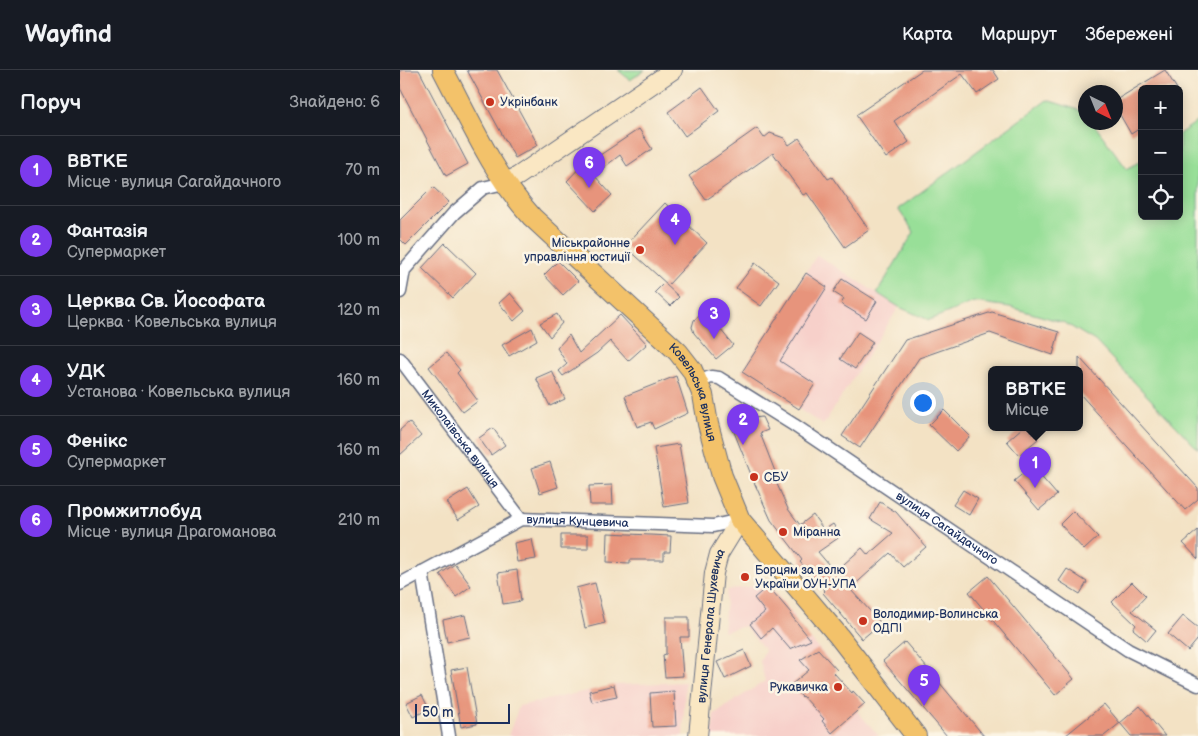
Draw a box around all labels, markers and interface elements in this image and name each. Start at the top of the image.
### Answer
text: Wayfind [25,20,112,49]
text: Карта [902,24,953,45]
text: Маршрут [981,24,1057,45]
text: Збережені [1085,24,1173,45]
north arrow [1078,85,1123,130]
map controls [1138,85,1183,220]
button: + [1138,85,1183,130]
text: Поруч [20,90,81,115]
text: Знайдено: 6 [290,93,380,112]
place label: Укрінбанк [500,95,558,110]
marker: Укрінбанк [484,96,496,108]
button: − [1138,130,1183,175]
pin: 6 [573,147,605,188]
text: ВВТКЕ [67,150,128,173]
text: 1 [33,161,39,180]
text: 70 m [345,161,380,180]
text: Місце · вулиця Сагайдачного [67,173,281,192]
button: locate [1138,175,1183,220]
pin: 4 [659,204,691,245]
text: Фантазія [67,220,148,243]
text: 2 [31,231,41,250]
text: 100 m [337,231,380,250]
place label: Міськрайонне управління юстиції [524,236,631,265]
text: Супермаркет [67,243,166,262]
marker: Міськрайонне управління юстиції [634,244,646,256]
text: Церква Св. Йософата [67,290,265,313]
pin: 3 [698,298,730,339]
text: 3 [31,301,41,320]
text: 120 m [337,301,380,320]
text: Церква · Ковельська вулиця [67,313,277,332]
street label: Ковельська вулиця [665,340,719,444]
text: УДК [67,360,105,383]
popup [988,366,1083,431]
text: 4 [31,371,41,390]
text: 160 m [337,371,380,390]
text: ВВТКЕ [1005,378,1066,401]
text: Установа · Ковельська вулиця [67,383,290,402]
street label: Миколаївська вулиця [418,387,502,492]
your location [910,390,936,416]
text: Місце [1005,401,1049,420]
pin: 2 [727,404,759,445]
text: Фенікс [67,430,128,453]
text: 5 [31,441,41,460]
text: 160 m [337,441,380,460]
pin: 1 [1019,447,1051,488]
text: Супермаркет [67,453,166,472]
place label: СБУ [764,470,788,485]
marker: СБУ [748,471,760,483]
street label: вулиця Сагайдачного [893,489,1001,568]
text: Промжитлобуд [67,500,201,523]
text: 6 [31,511,41,530]
text: 210 m [338,511,380,530]
street label: вулиця Кунцевича [526,512,629,531]
text: Місце · вулиця Драгоманова [67,523,277,542]
place label: Міранна [793,525,841,540]
marker: Міранна [777,526,789,538]
street label: вулиця Генерала Шухевича [694,546,729,704]
place label: Борцям за волю України ОУН-УПА [755,563,857,592]
marker: Борцям за волю України ОУН-УПА [739,571,751,583]
place label: Володимир-Волинська ОДПІ [873,607,998,636]
marker: Володимир-Волинська ОДПІ [857,615,869,627]
pin: 5 [908,665,940,706]
place label: Рукавичка [769,680,828,695]
marker: Рукавичка [832,681,844,693]
scale bar [415,701,510,724]
text: 50 m [422,704,454,721]

